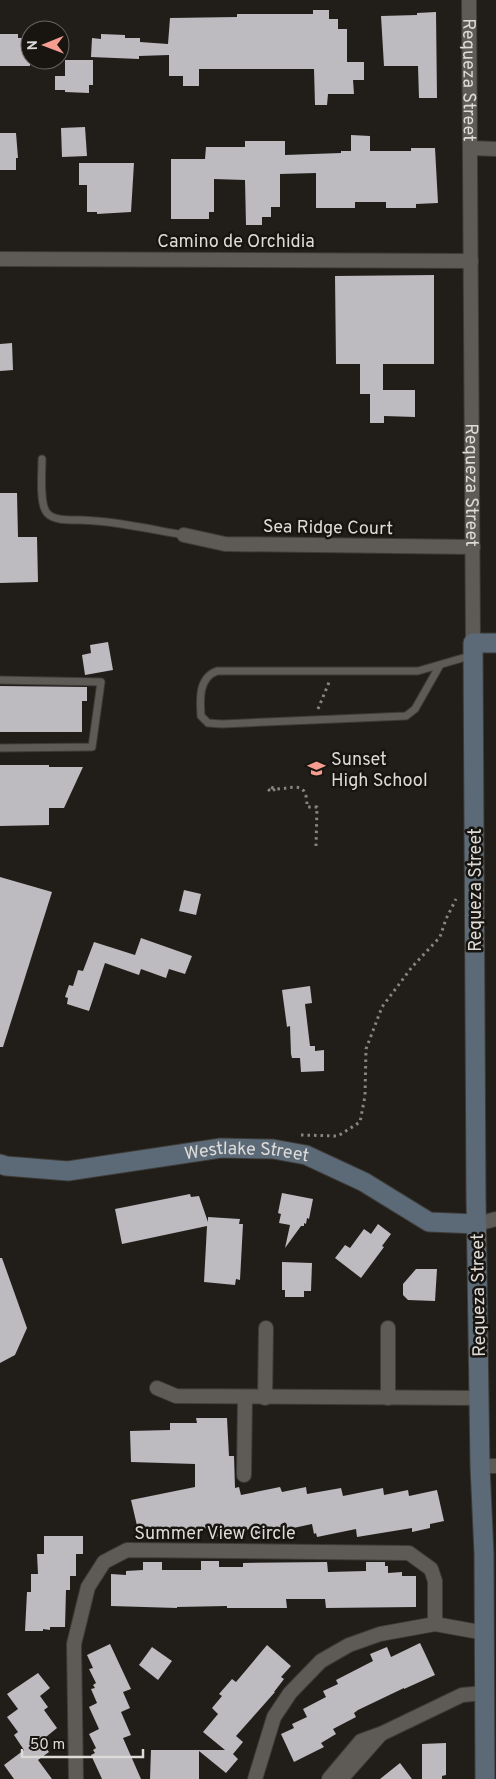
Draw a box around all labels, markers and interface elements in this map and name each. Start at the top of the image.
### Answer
street label: Requeza Street [456,18,480,142]
north arrow [20,20,70,70]
text: N [25,40,42,50]
street label: Camino de Orchidia [157,231,315,254]
street label: Requeza Street [459,423,482,547]
street label: Sea Ridge Court [263,516,393,541]
place label: Sunset High School [331,749,428,793]
school or university icon: Sunset High School [307,759,327,779]
street label: Requeza Street [465,828,488,952]
street label: Westlake Street [183,1138,311,1168]
street label: Requeza Street [467,1233,492,1357]
street label: Summer View Circle [134,1523,296,1546]
scale bar [22,1726,144,1758]
text: 50 m [30,1736,65,1755]

